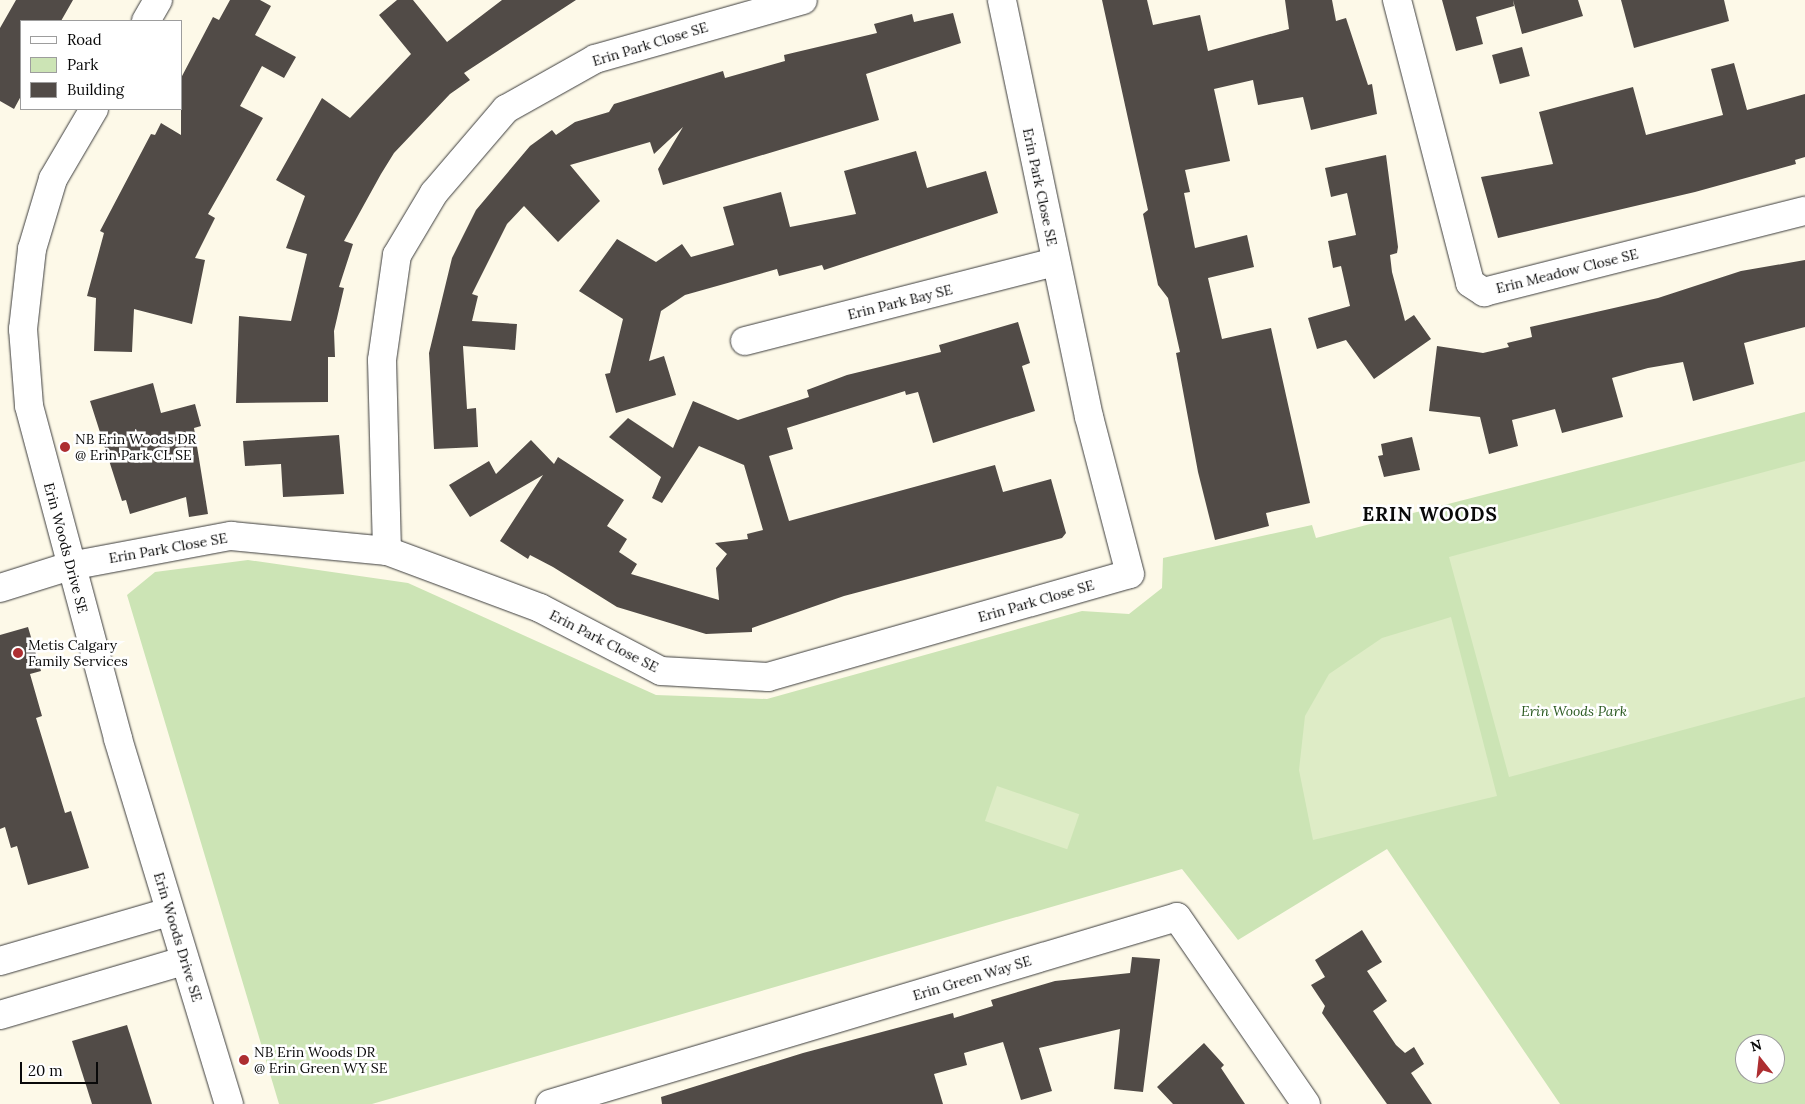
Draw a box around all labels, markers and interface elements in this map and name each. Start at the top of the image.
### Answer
street label: Erin Park Close SE [590,18,710,70]
legend [20,20,182,110]
text: Road [67,30,102,49]
text: Park [67,55,98,74]
text: Building [67,80,124,99]
street label: Erin Park Close SE [1019,127,1061,247]
street label: Erin Meadow Close SE [1494,245,1640,297]
street label: Erin Park Bay SE [846,281,954,323]
place label: NB Erin Woods DR @ Erin Park CL SE [75,431,196,464]
marker: NB Erin Woods DR @ Erin Park CL SE [59,441,71,453]
street label: Erin Woods Drive SE [40,481,92,615]
district label: ERIN WOODS [1361,504,1499,526]
street label: Erin Park Close SE [108,529,228,567]
street label: Erin Park Close SE [976,576,1096,626]
street label: Erin Park Close SE [547,606,661,676]
place label: Metis Calgary Family Services [28,637,128,670]
marker: Metis Calgary Family Services [12,647,24,659]
park label: Erin Woods Park [1521,703,1627,719]
street label: Erin Woods Drive SE [150,870,206,1004]
street label: Erin Green Way SE [911,952,1033,1004]
north arrow [1735,1034,1785,1084]
text: N [1748,1035,1764,1056]
place label: NB Erin Woods DR @ Erin Green WY SE [254,1044,388,1076]
scale bar [22,1052,100,1084]
marker: NB Erin Woods DR @ Erin Green WY SE [238,1054,250,1066]
text: 20 m [28,1061,63,1080]

